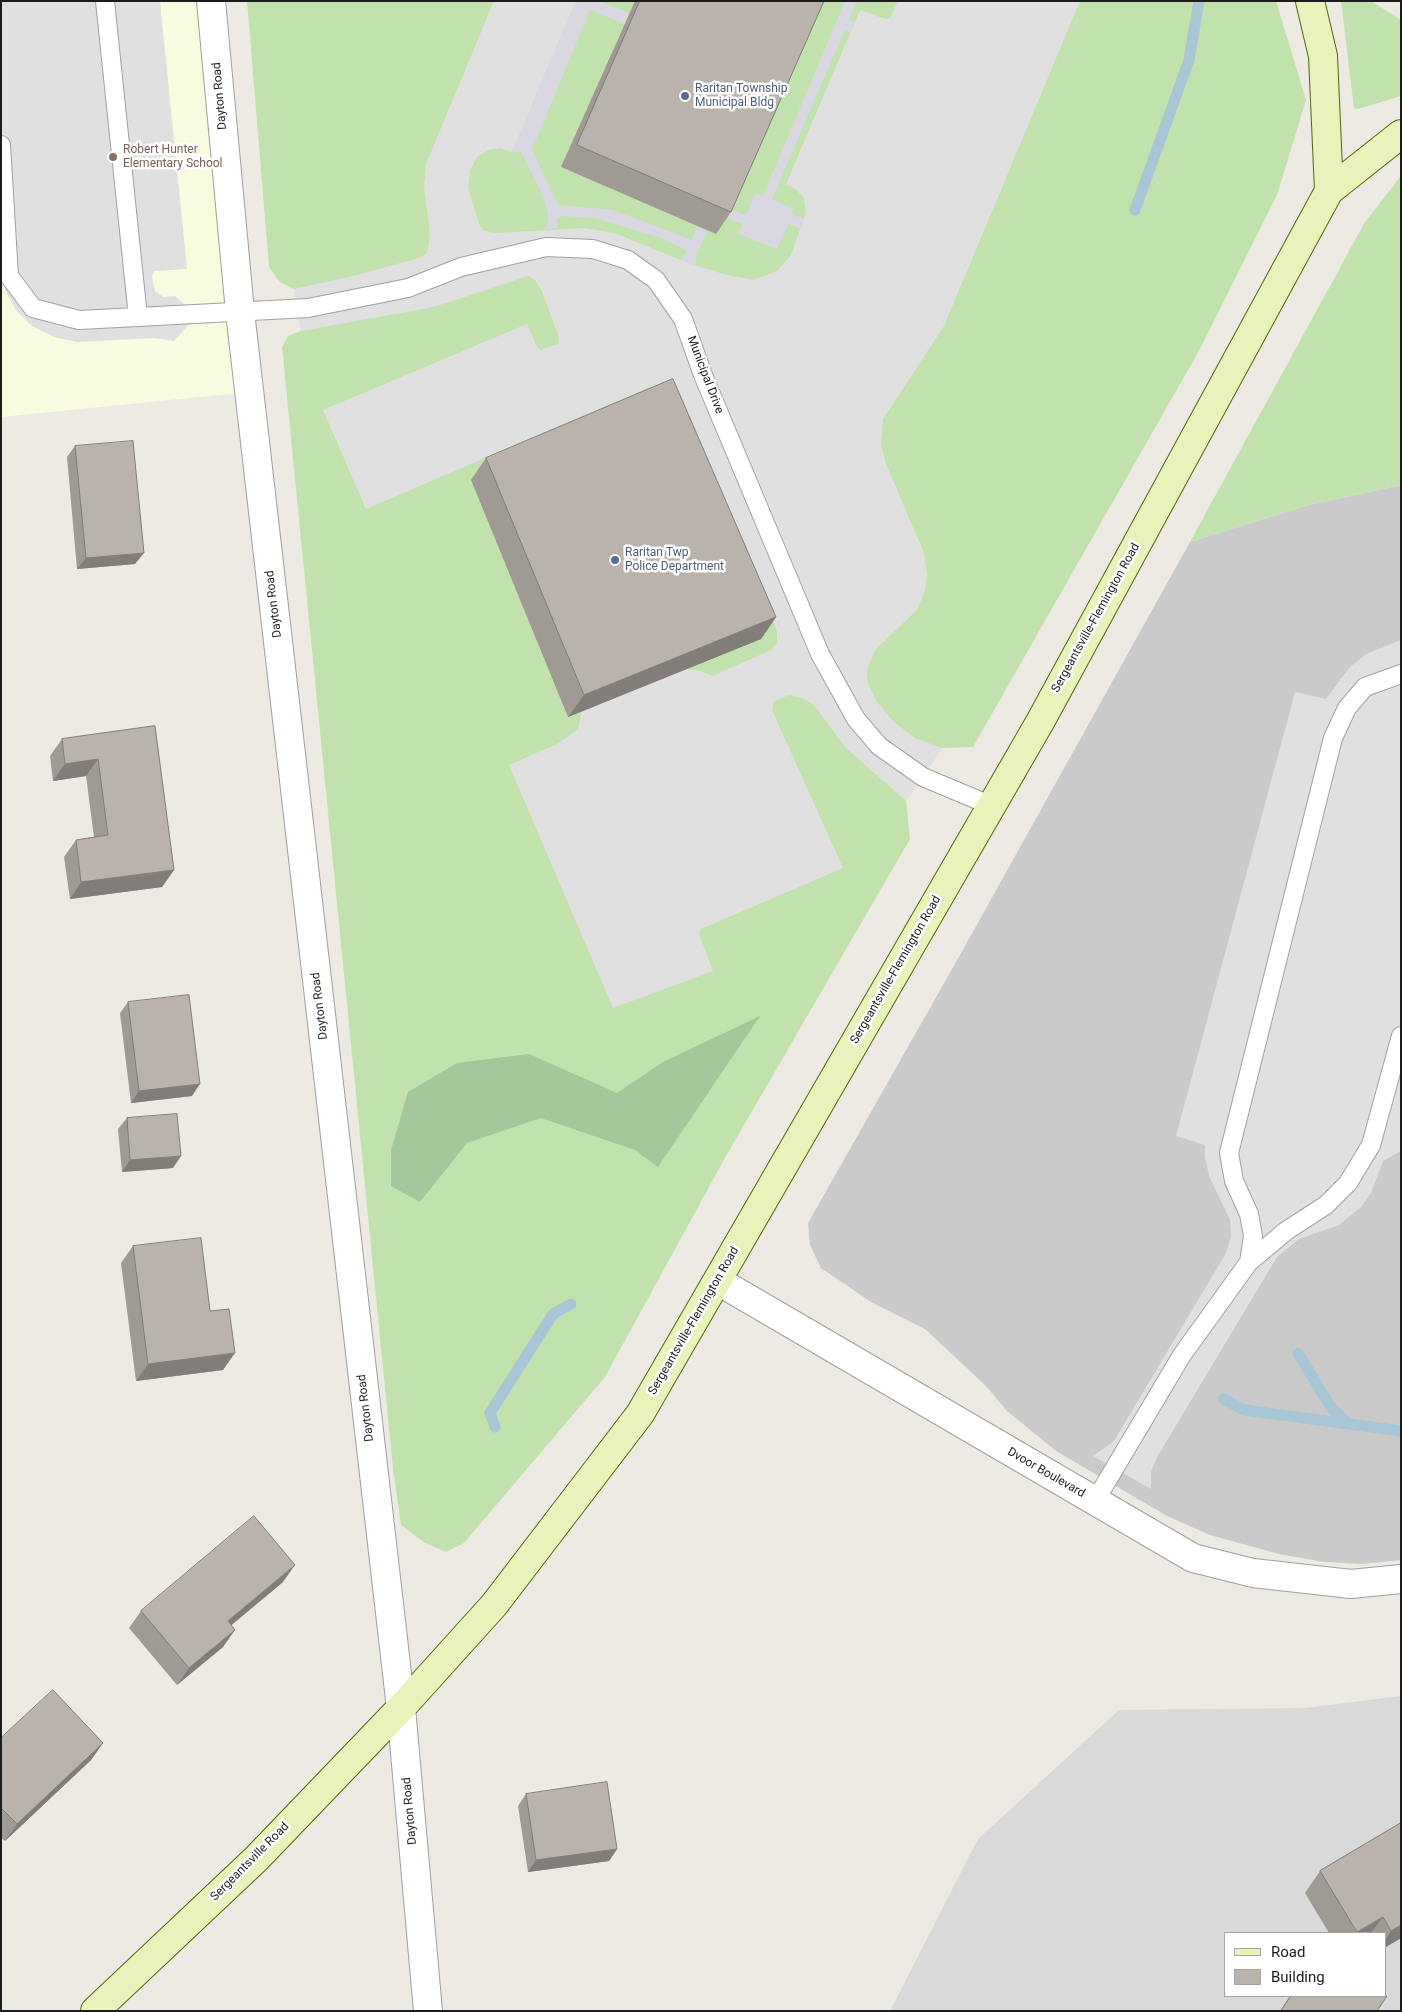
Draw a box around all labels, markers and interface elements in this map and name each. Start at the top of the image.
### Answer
street label: Dayton Road [210,62,230,130]
place label: Raritan Township Municipal Bldg [695,82,787,110]
marker: Raritan Township Municipal Bldg [679,90,691,102]
place label: Robert Hunter Elementary School [123,143,223,171]
marker: Robert Hunter Elementary School [107,151,119,163]
street label: Municipal Drive [684,334,726,416]
street label: Sergeantsville-Flemington Road [1049,541,1143,695]
place label: Raritan Twp Police Department [625,546,724,574]
marker: Raritan Twp Police Department [609,554,621,566]
street label: Dayton Road [263,569,285,639]
street label: Sergeantsville-Flemington Road [848,893,944,1047]
street label: Dayton Road [309,971,331,1041]
street label: Sergeantsville-Flemington Road [646,1244,742,1398]
street label: Dayton Road [355,1373,377,1443]
street label: Dvoor Boulevard [1005,1445,1087,1501]
street label: Dayton Road [400,1777,420,1845]
street label: Sergeantsville Road [208,1820,292,1904]
legend [1224,1932,1387,1997]
text: Road [1271,1943,1305,1961]
text: Building [1271,1968,1325,1986]

